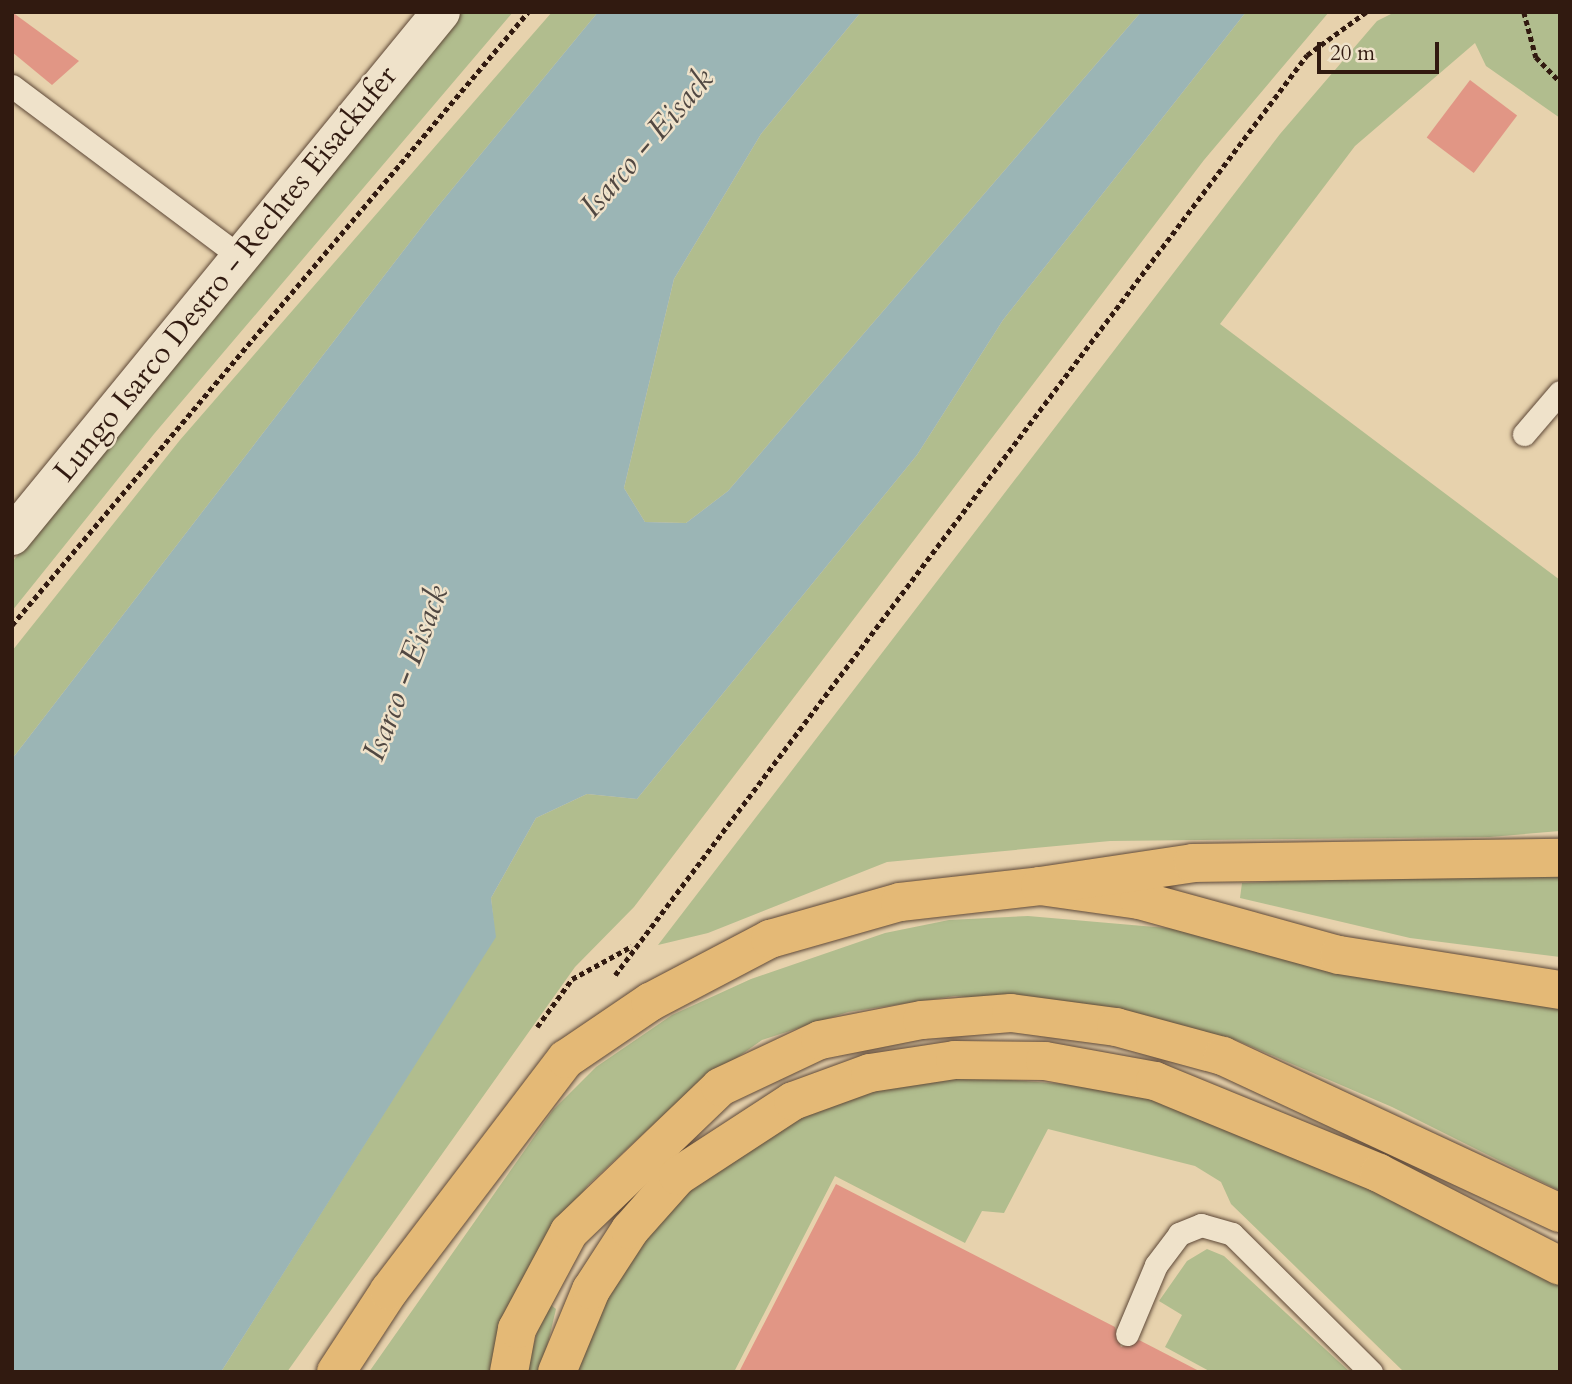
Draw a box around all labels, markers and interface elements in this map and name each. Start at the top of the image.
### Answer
scale bar [1320,28,1442,72]
text: 20 m [1330,39,1375,68]
street label: Lungo Isarco Destro - Rechtes Eisackufer [47,59,405,489]
water label: Isarco - Eisack [572,61,722,225]
water label: Isarco - Eisack [355,580,457,766]

